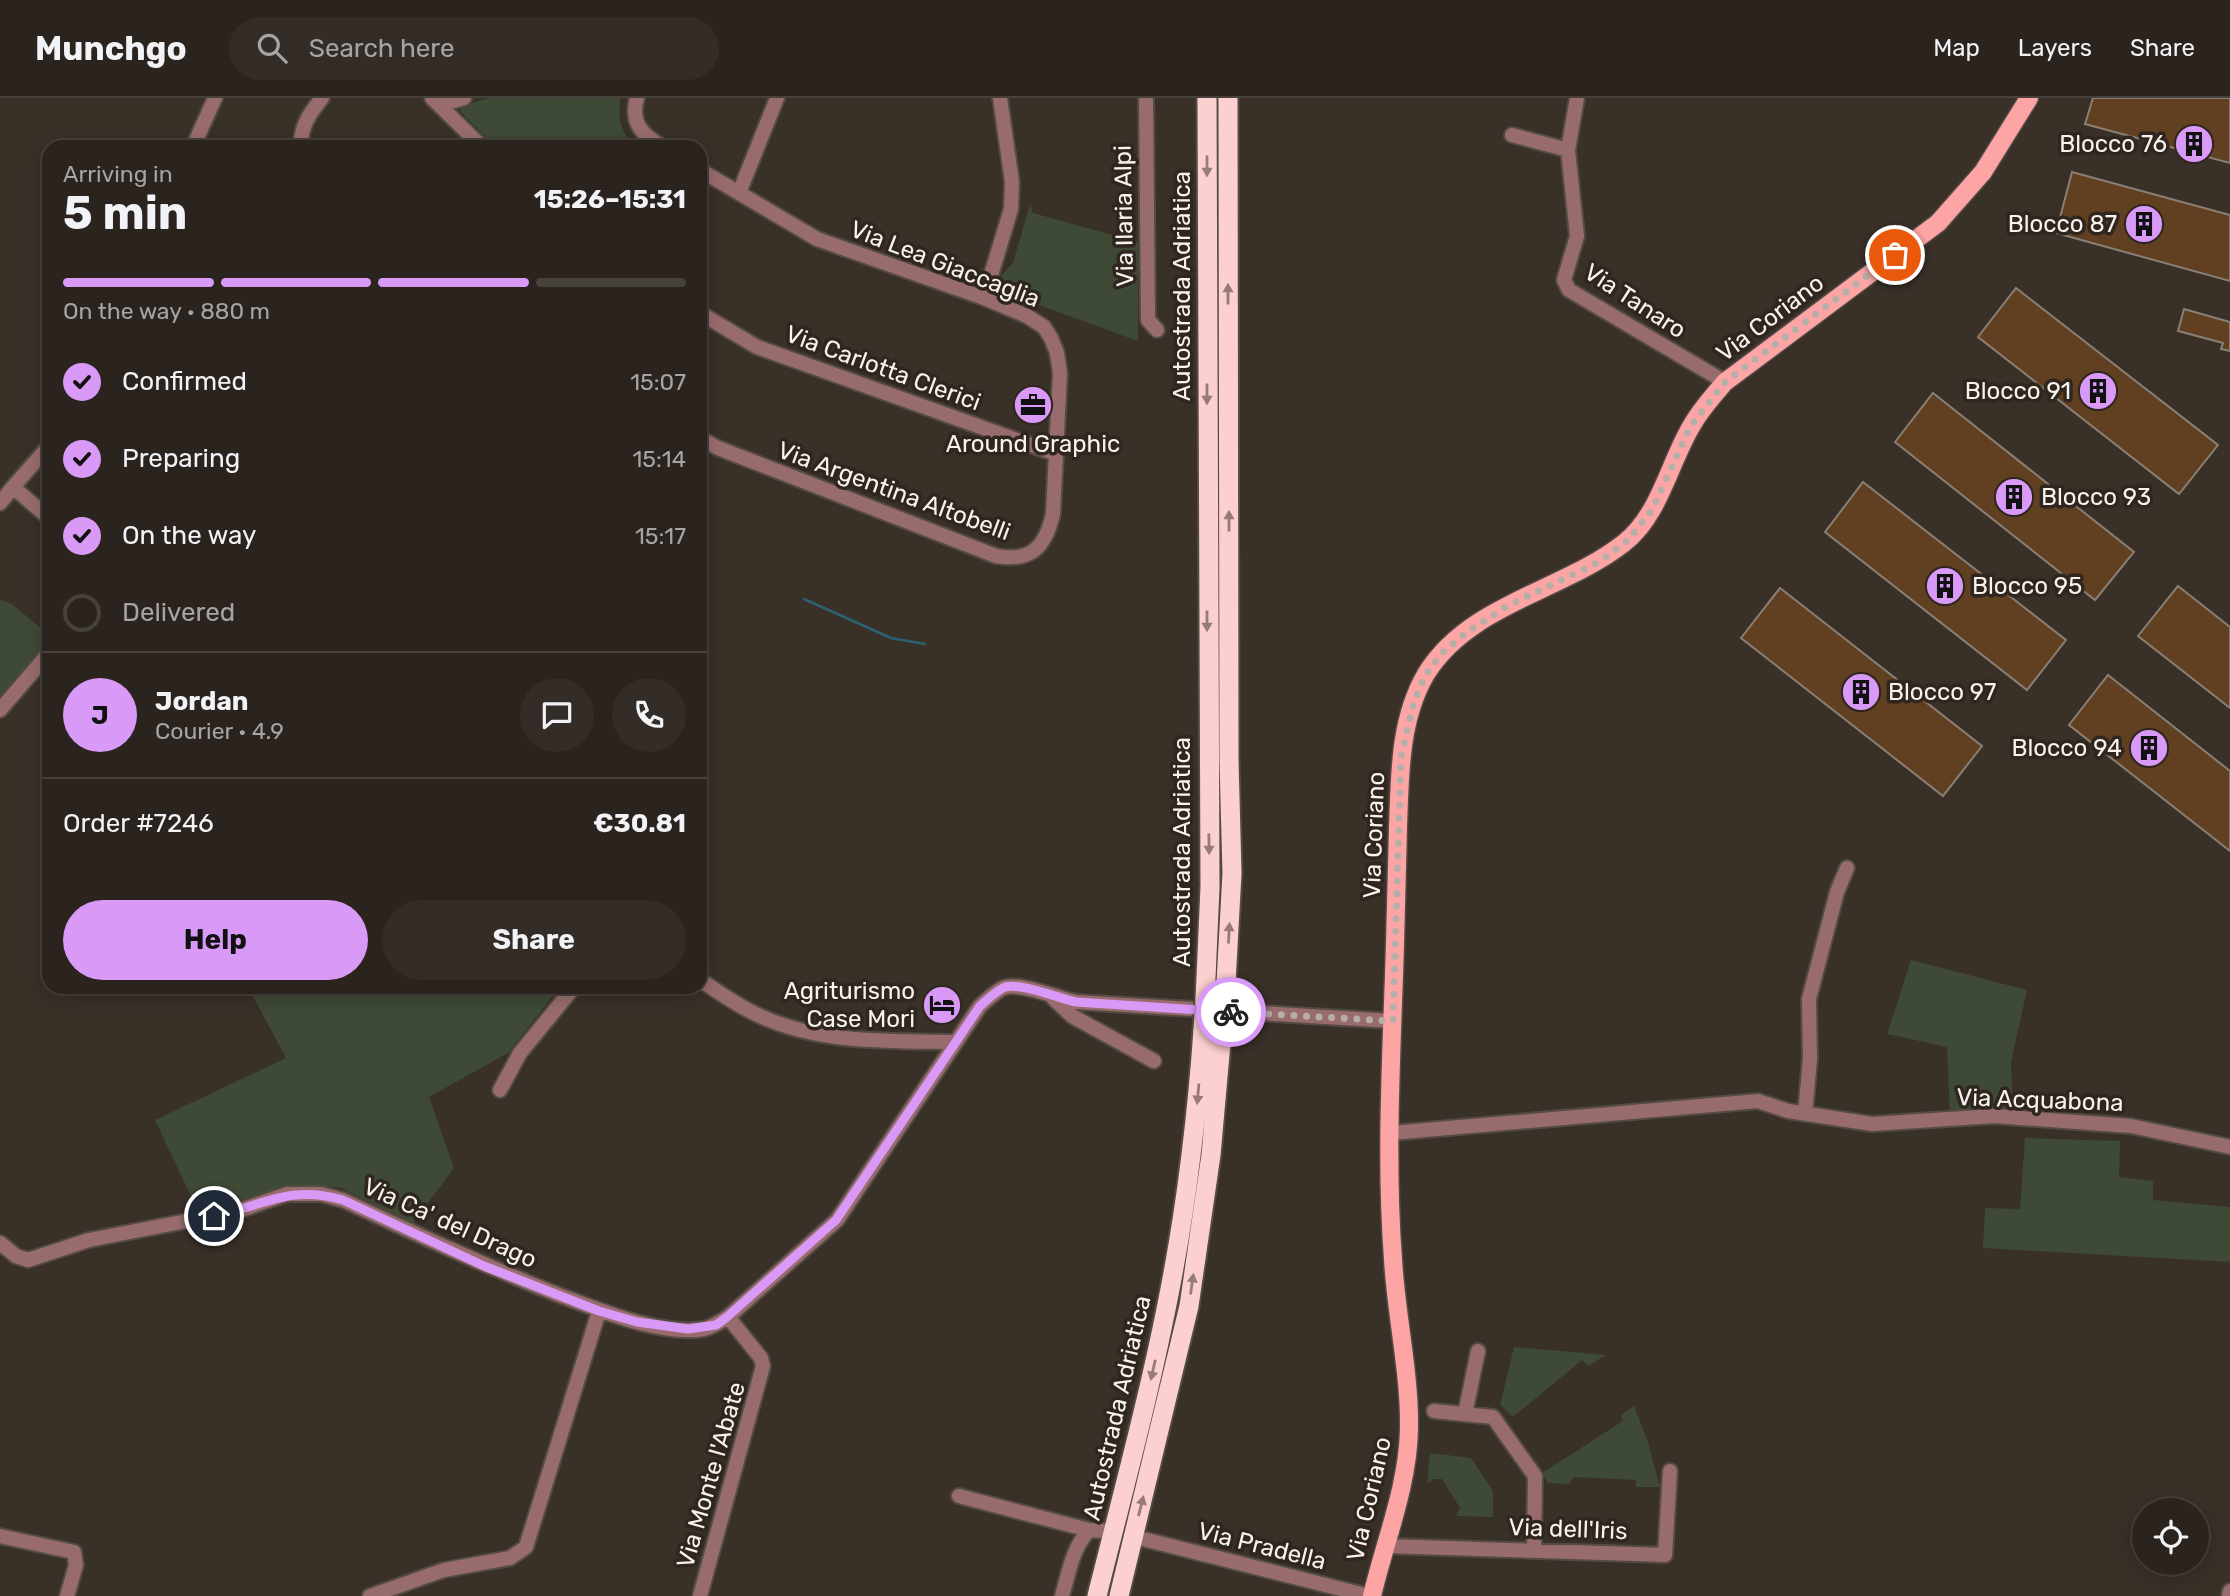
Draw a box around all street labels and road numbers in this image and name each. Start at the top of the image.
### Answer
street label: Via Ilaria Alpi [1109,145,1139,287]
street label: Autostrada Adriatica [1168,171,1196,401]
street label: Via Lea Giaccaglia [846,215,1044,313]
street label: Via Tanaro [1579,258,1691,344]
street label: Via Coriano [1711,269,1829,367]
street label: Via Carlotta Clerici [782,320,984,416]
street label: Via Argentina Altobelli [774,436,1014,546]
street label: Autostrada Adriatica [1168,737,1196,967]
street label: Via Coriano [1358,771,1390,899]
street label: Via Acquabona [1956,1083,2124,1117]
street label: Via Ca' del Drago [359,1172,541,1274]
street label: Autostrada Adriatica [1077,1293,1157,1523]
street label: Via Monte l'Abate [671,1379,751,1571]
street label: Via Coriano [1341,1434,1397,1564]
street label: Via dell'Iris [1508,1513,1628,1545]
street label: Via Pradella [1195,1517,1329,1575]

